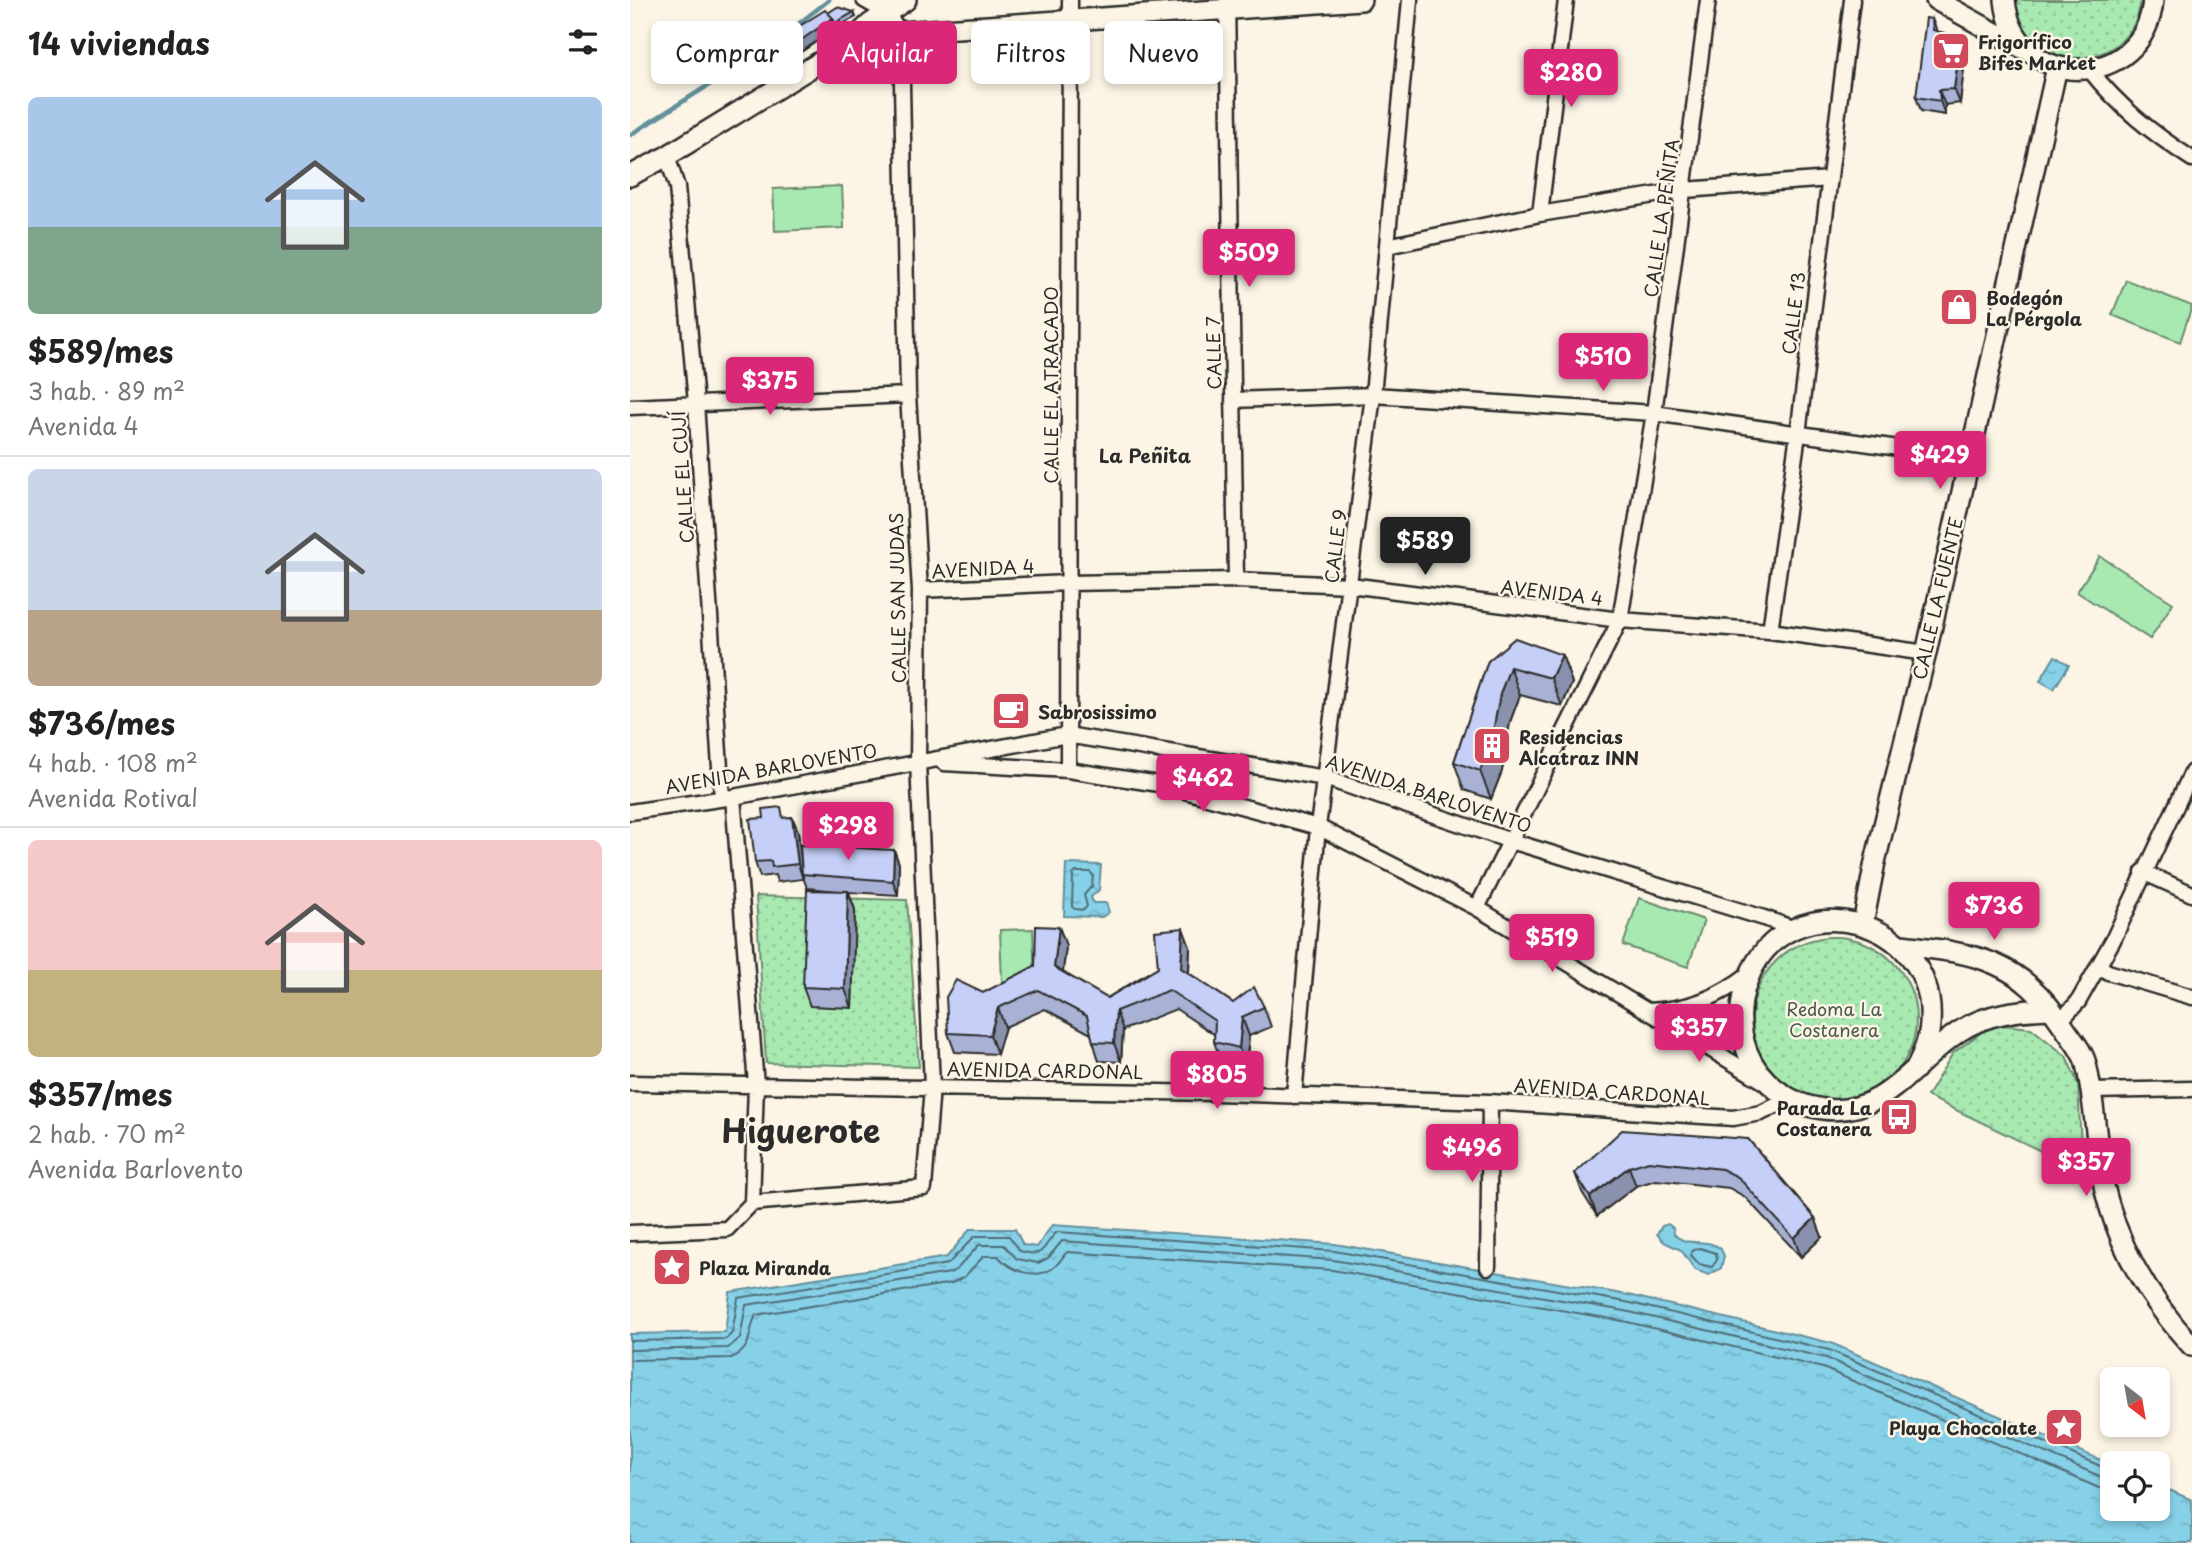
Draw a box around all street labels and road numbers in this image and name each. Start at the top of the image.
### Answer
street label: CALLE LA PEÑITA [1637,137,1685,299]
street label: CALLE 13 [1775,270,1811,356]
street label: CALLE EL ATRACADO [1037,286,1064,484]
street label: CALLE 7 [1199,316,1227,390]
street label: CALLE EL CUJÍ [664,410,700,544]
street label: CALLE 9 [1317,507,1353,585]
street label: CALLE SAN JUDAS [882,512,912,684]
street label: CALLE LA FUENTE [1905,514,1969,682]
street label: AVENIDA 4 [931,552,1035,584]
street label: AVENIDA 4 [1499,572,1605,612]
street label: AVENIDA BARLOVENTO [663,736,879,800]
street label: AVENIDA BARLOVENTO [1323,747,1535,839]
street label: AVENIDA CARDONAL [947,1055,1143,1085]
street label: AVENIDA CARDONAL [1513,1071,1711,1111]

